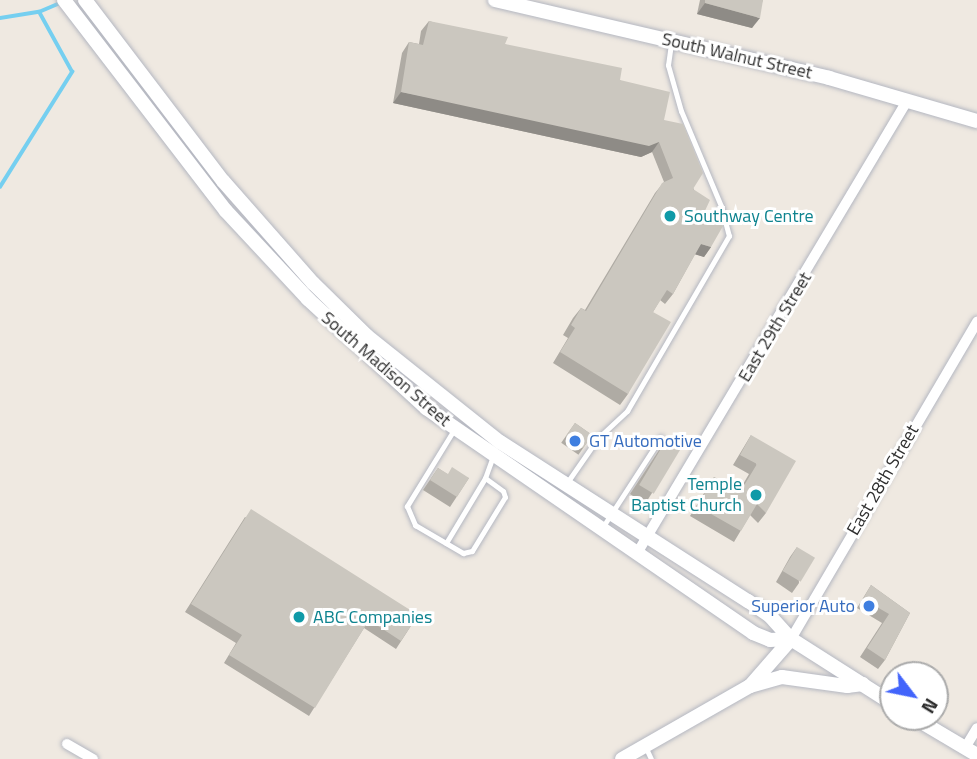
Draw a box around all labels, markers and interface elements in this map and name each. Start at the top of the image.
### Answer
street label: South Walnut Street [660,28,814,84]
place label: Southway Centre [684,205,814,227]
marker: Southway Centre [662,208,678,224]
street label: East 29th Street [734,268,816,386]
street label: South Madison Street [317,307,455,431]
street label: East 28th Street [843,421,923,539]
place label: GT Automotive [589,430,702,452]
marker: GT Automotive [567,433,583,449]
place label: Temple Baptist Church [631,474,742,516]
marker: Temple Baptist Church [748,487,764,503]
place label: Superior Auto [751,595,855,617]
marker: Superior Auto [861,598,877,614]
place label: ABC Companies [313,606,432,628]
marker: ABC Companies [291,609,307,625]
north arrow [879,661,949,731]
text: N [915,693,946,720]

